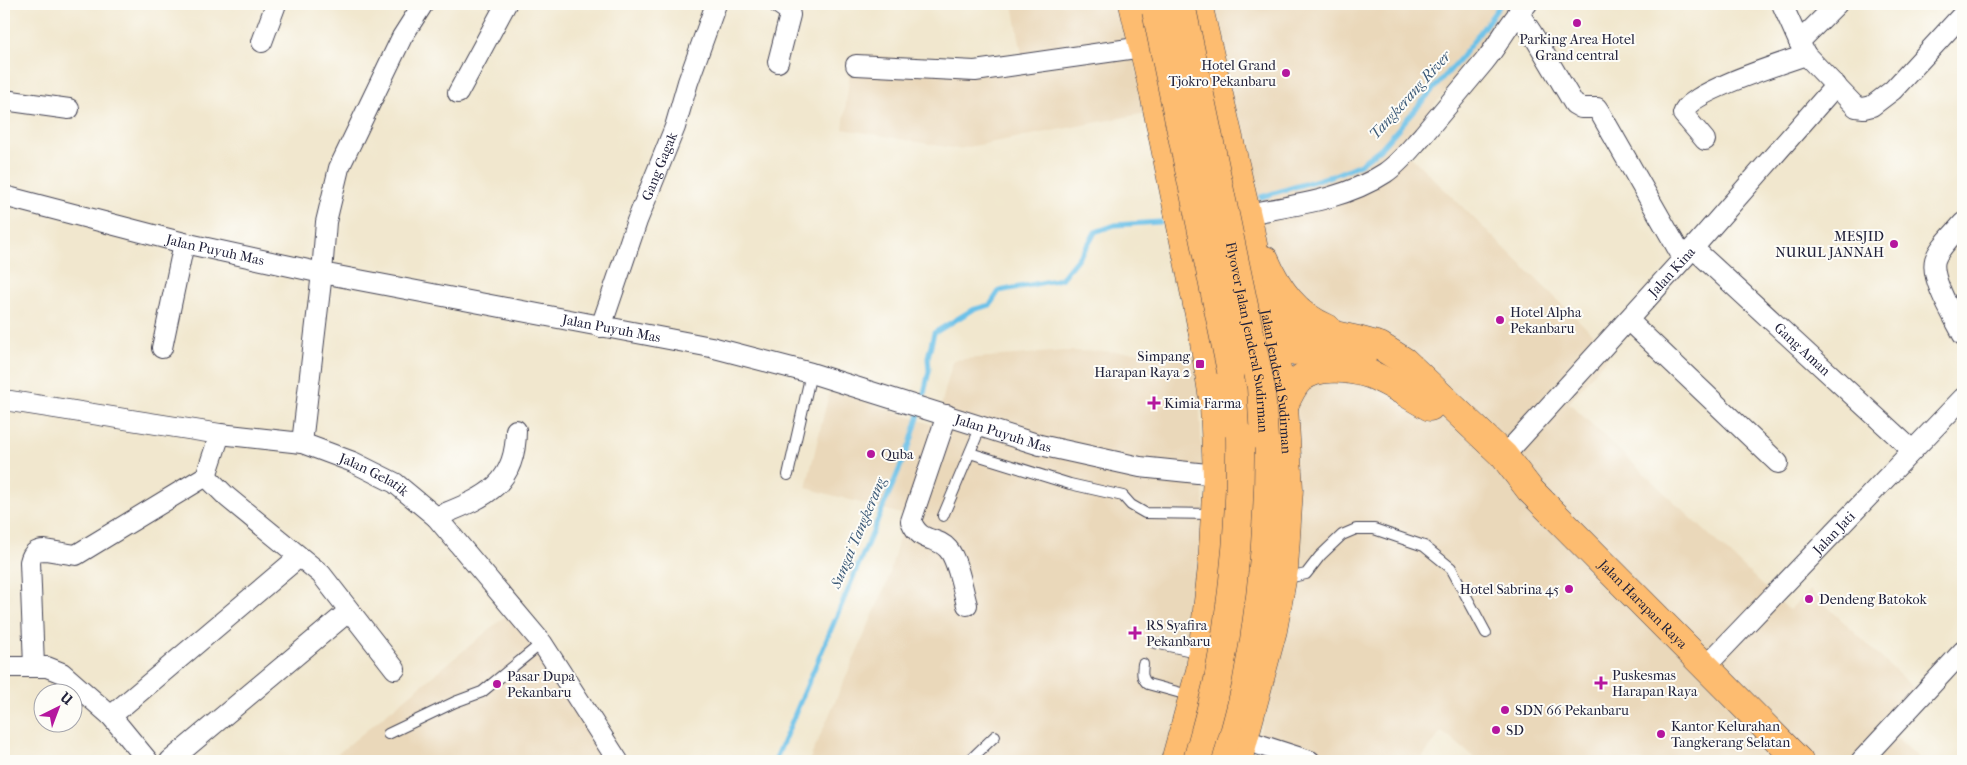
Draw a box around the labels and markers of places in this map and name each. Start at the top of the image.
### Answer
marker: Parking Area Hotel Grand central [1571,17,1583,29]
place label: Parking Area Hotel Grand central [1519,31,1635,64]
place label: Hotel Grand Tjokro Pekanbaru [1168,57,1276,90]
marker: Hotel Grand Tjokro Pekanbaru [1280,67,1292,79]
place label: MESJID NURUL JANNAH [1775,228,1884,261]
marker: MESJID NURUL JANNAH [1888,238,1900,250]
place label: Hotel Alpha Pekanbaru [1510,304,1582,337]
marker: Hotel Alpha Pekanbaru [1494,314,1506,326]
place label: Simpang Harapan Raya 2 [1094,348,1191,381]
marker: Simpang Harapan Raya 2 [1194,358,1206,370]
place label: Kimia Farma [1164,395,1242,412]
marker: Kimia Farma [1148,397,1160,409]
place label: Quba [881,446,914,463]
marker: Quba [865,448,877,460]
place label: Hotel Sabrina 45 [1460,581,1559,598]
marker: Hotel Sabrina 45 [1563,583,1575,595]
place label: Dendeng Batokok [1819,591,1927,608]
marker: Dendeng Batokok [1803,593,1815,605]
place label: RS Syafira Pekanbaru [1146,617,1211,650]
marker: RS Syafira Pekanbaru [1128,626,1142,640]
place label: Puskesmas Harapan Raya [1612,667,1698,700]
place label: Pasar Dupa Pekanbaru [507,668,576,701]
marker: Puskesmas Harapan Raya [1594,676,1608,690]
marker: Pasar Dupa Pekanbaru [491,678,503,690]
place label: SDN 66 Pekanbaru [1515,702,1629,719]
marker: SDN 66 Pekanbaru [1499,704,1511,716]
place label: Kantor Kelurahan Tangkerang Selatan [1671,718,1790,751]
place label: SD [1506,722,1524,739]
marker: SD [1490,724,1502,736]
marker: Kantor Kelurahan Tangkerang Selatan [1655,728,1667,740]

